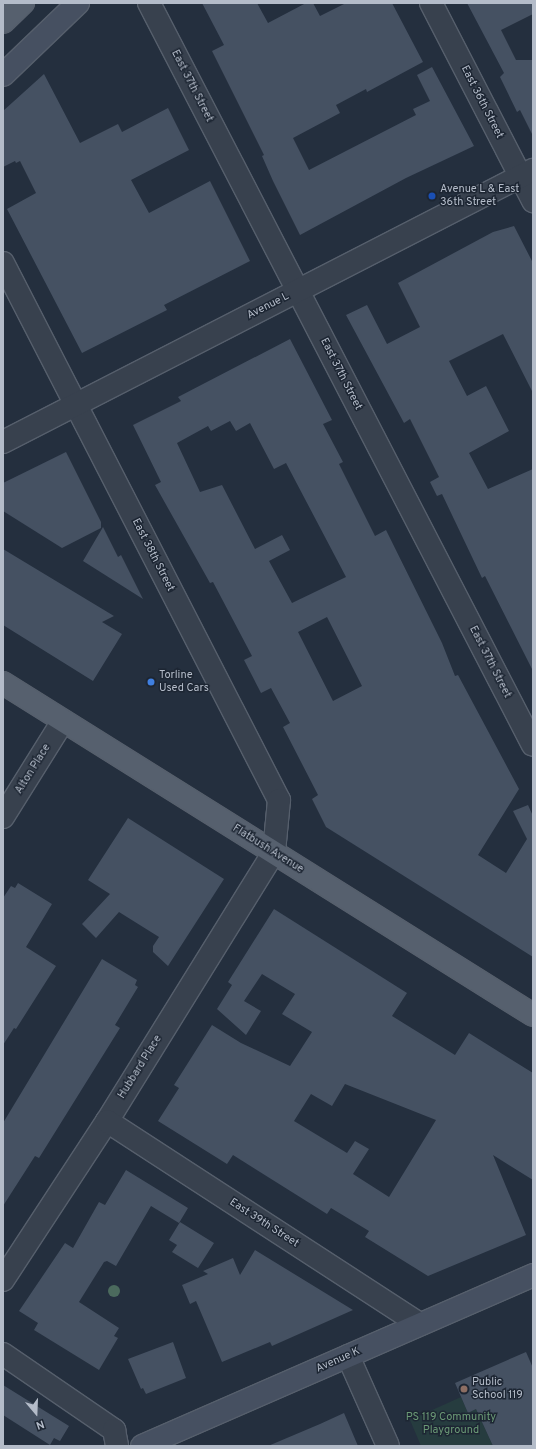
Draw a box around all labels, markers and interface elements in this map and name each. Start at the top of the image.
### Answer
street label: East 37th Street [168,48,216,124]
street label: East 36th Street [458,63,506,141]
place label: Avenue L & East 36th Street [440,183,520,209]
marker: Avenue L & East 36th Street [427,191,437,201]
street label: Avenue L [245,290,291,322]
street label: East 37th Street [317,336,365,412]
street label: East 38th Street [129,516,177,594]
street label: East 37th Street [466,624,514,700]
place label: Torline Used Cars [159,669,209,695]
marker: Torline Used Cars [146,677,156,687]
street label: Alton Place [12,742,54,796]
street label: Flatbush Avenue [230,822,306,876]
street label: Hubbard Place [115,1033,165,1101]
street label: East 39th Street [227,1196,301,1250]
street label: Avenue K [314,1344,362,1376]
place label: Public School 119 [472,1376,523,1402]
marker: Public School 119 [459,1384,469,1394]
north arrow [16,1393,56,1433]
park label: PS 119 Community Playground [406,1411,496,1437]
text: N [34,1416,46,1432]

